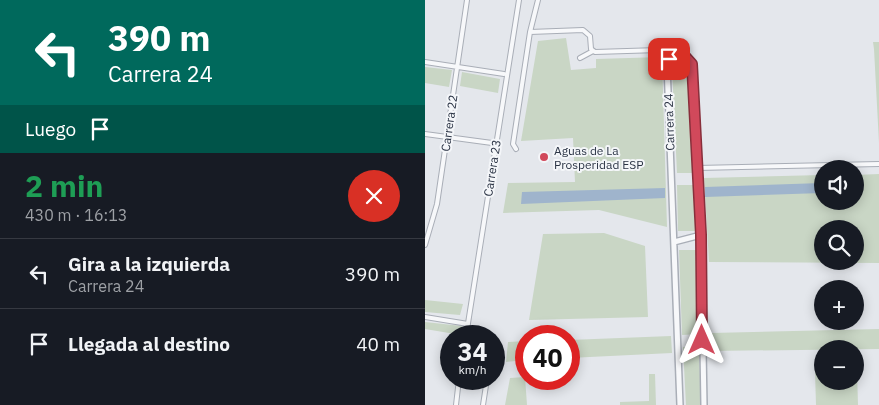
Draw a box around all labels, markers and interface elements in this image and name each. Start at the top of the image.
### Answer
text: 390 m [108,15,211,61]
icon: left [25,20,90,85]
pin [648,38,690,80]
icon: arrive [655,45,683,73]
text: Carrera 24 [108,59,213,88]
street label: Carrera 24 [661,93,677,151]
street label: Carrera 22 [438,94,460,152]
icon: arrive [86,115,114,143]
text: Luego [25,117,76,141]
street label: Carrera 23 [480,139,504,197]
place label: Aguas de La Prosperidad ESP [554,143,643,172]
marker: Aguas de La Prosperidad ESP [538,151,550,163]
map controls [814,160,864,390]
button: sound [814,160,864,210]
text: 2 min [25,166,103,205]
button: close [348,170,400,222]
text: 430 m · 16:13 [25,205,127,225]
button: search [814,220,864,270]
text: Gira a la izquierda [68,252,230,276]
icon: left [25,260,53,288]
text: 390 m [345,262,400,286]
text: Carrera 24 [68,276,144,296]
button: + [814,280,864,330]
position arrow [675,313,727,365]
speed limit sign: 40 [515,325,580,390]
icon: arrive [25,330,53,358]
text: Llegada al destino [68,332,230,356]
text: 40 m [356,332,400,356]
text: 34 [457,335,488,368]
button: − [814,340,864,390]
text: km/h [458,362,487,377]

